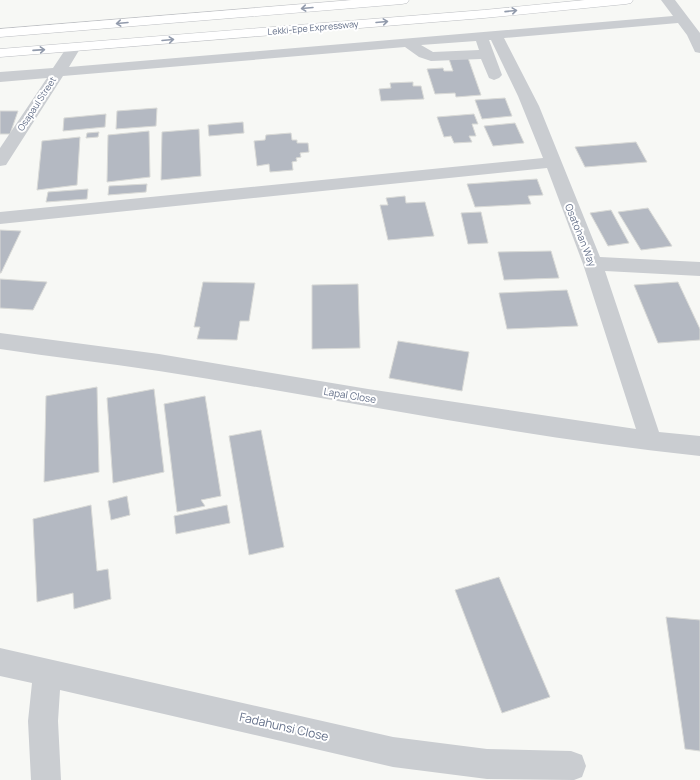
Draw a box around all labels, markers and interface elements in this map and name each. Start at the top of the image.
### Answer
one-way arrow [301,4,314,11]
one-way arrow [504,8,517,15]
street label: Lekki-Epe Expressway [267,17,359,38]
one-way arrow [375,19,388,26]
one-way arrow [116,20,129,27]
one-way arrow [162,36,175,43]
one-way arrow [32,46,45,54]
street label: Osapaul Street [14,74,59,133]
street label: Osatohan Way [562,201,600,269]
street label: Lapal Close [323,384,377,406]
street label: Fadahunsi Close [238,708,330,745]

